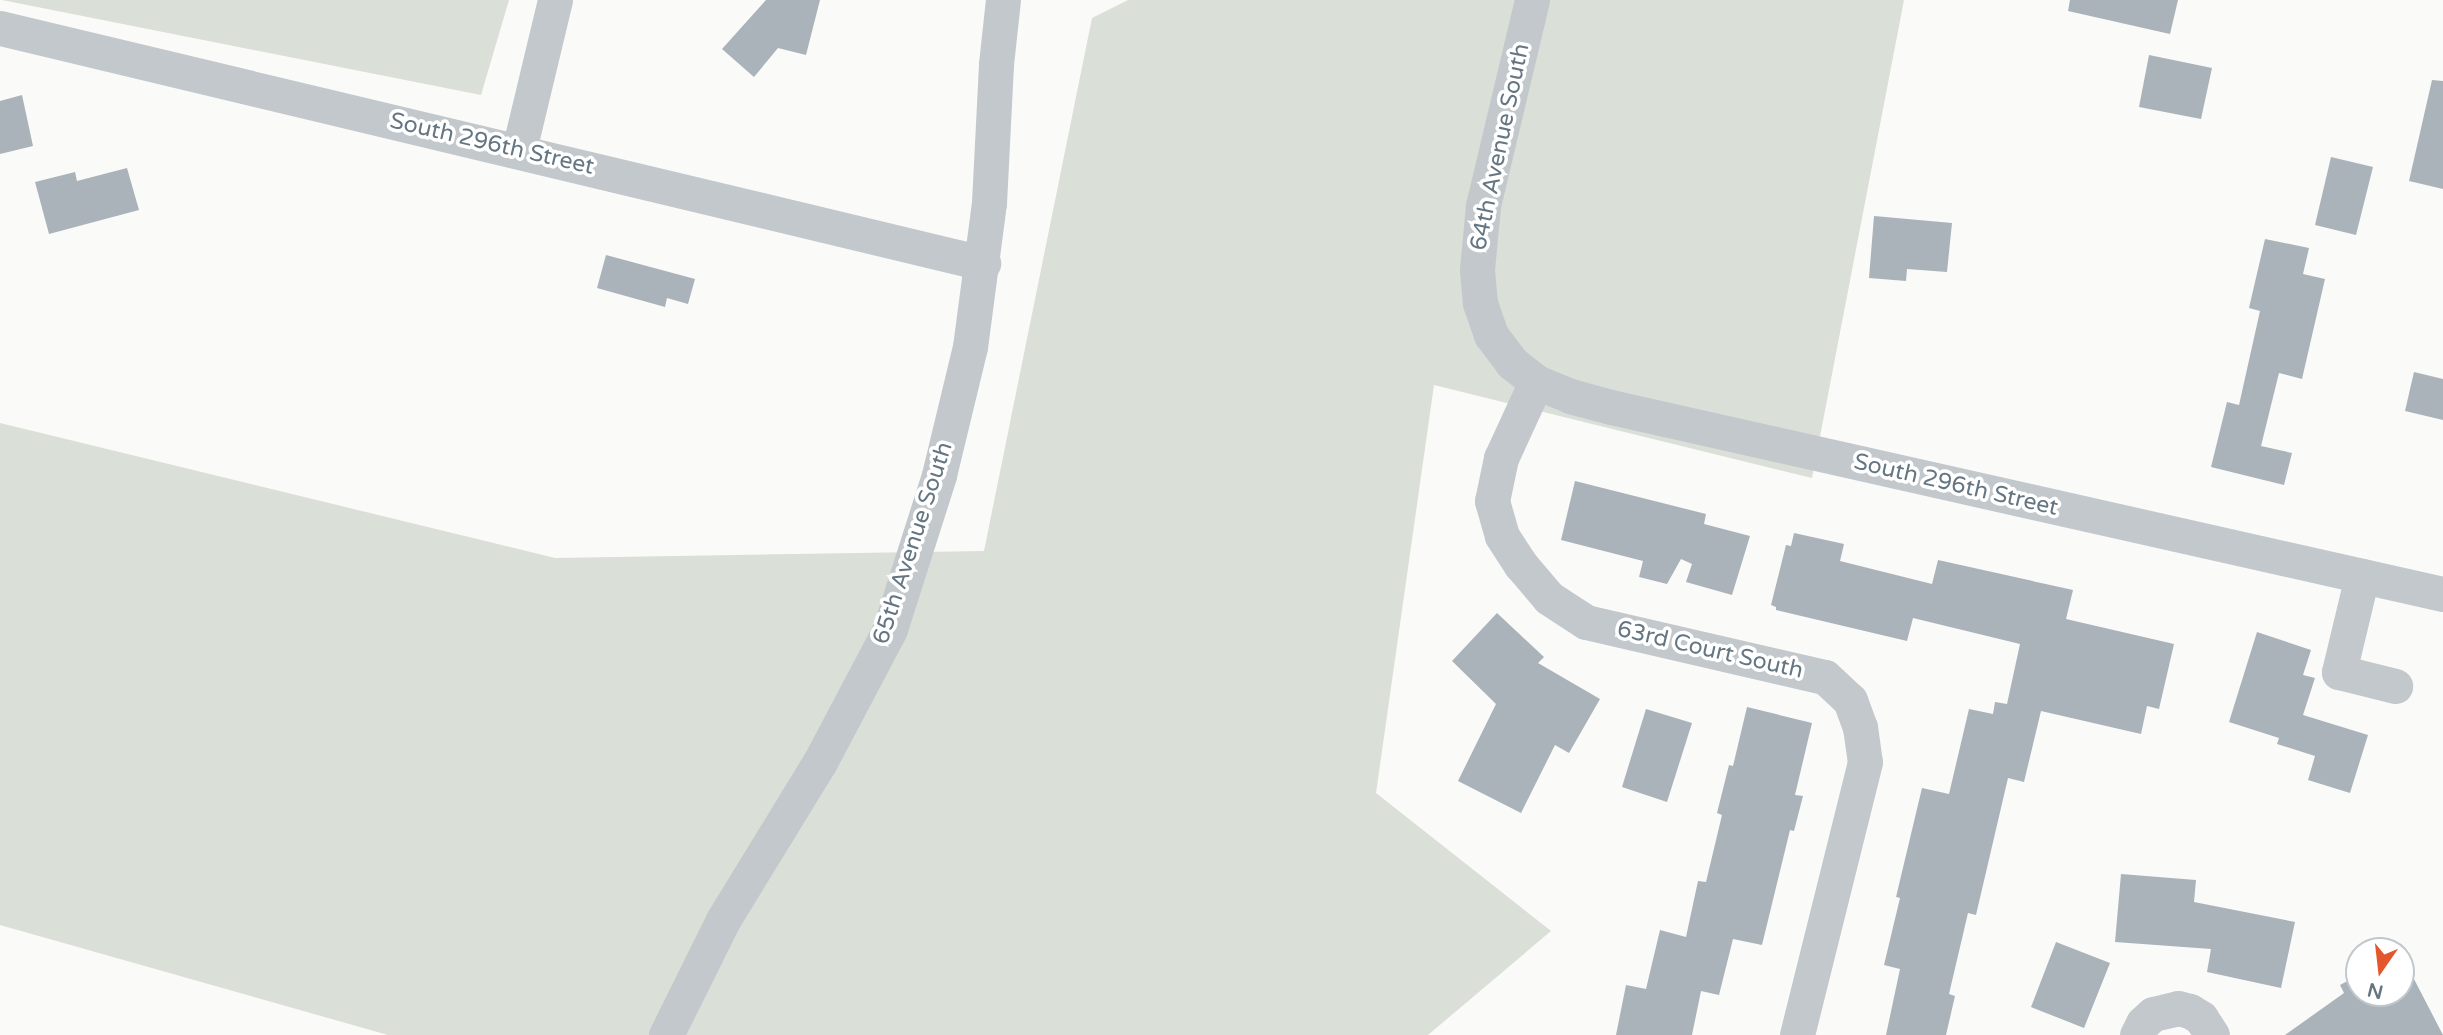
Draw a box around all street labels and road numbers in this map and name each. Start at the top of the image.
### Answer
street label: 64th Avenue South [1465,41,1535,253]
street label: South 296th Street [387,107,597,181]
street label: 65th Avenue South [867,438,959,648]
street label: South 296th Street [1851,448,2061,522]
street label: 63rd Court South [1614,615,1806,685]

